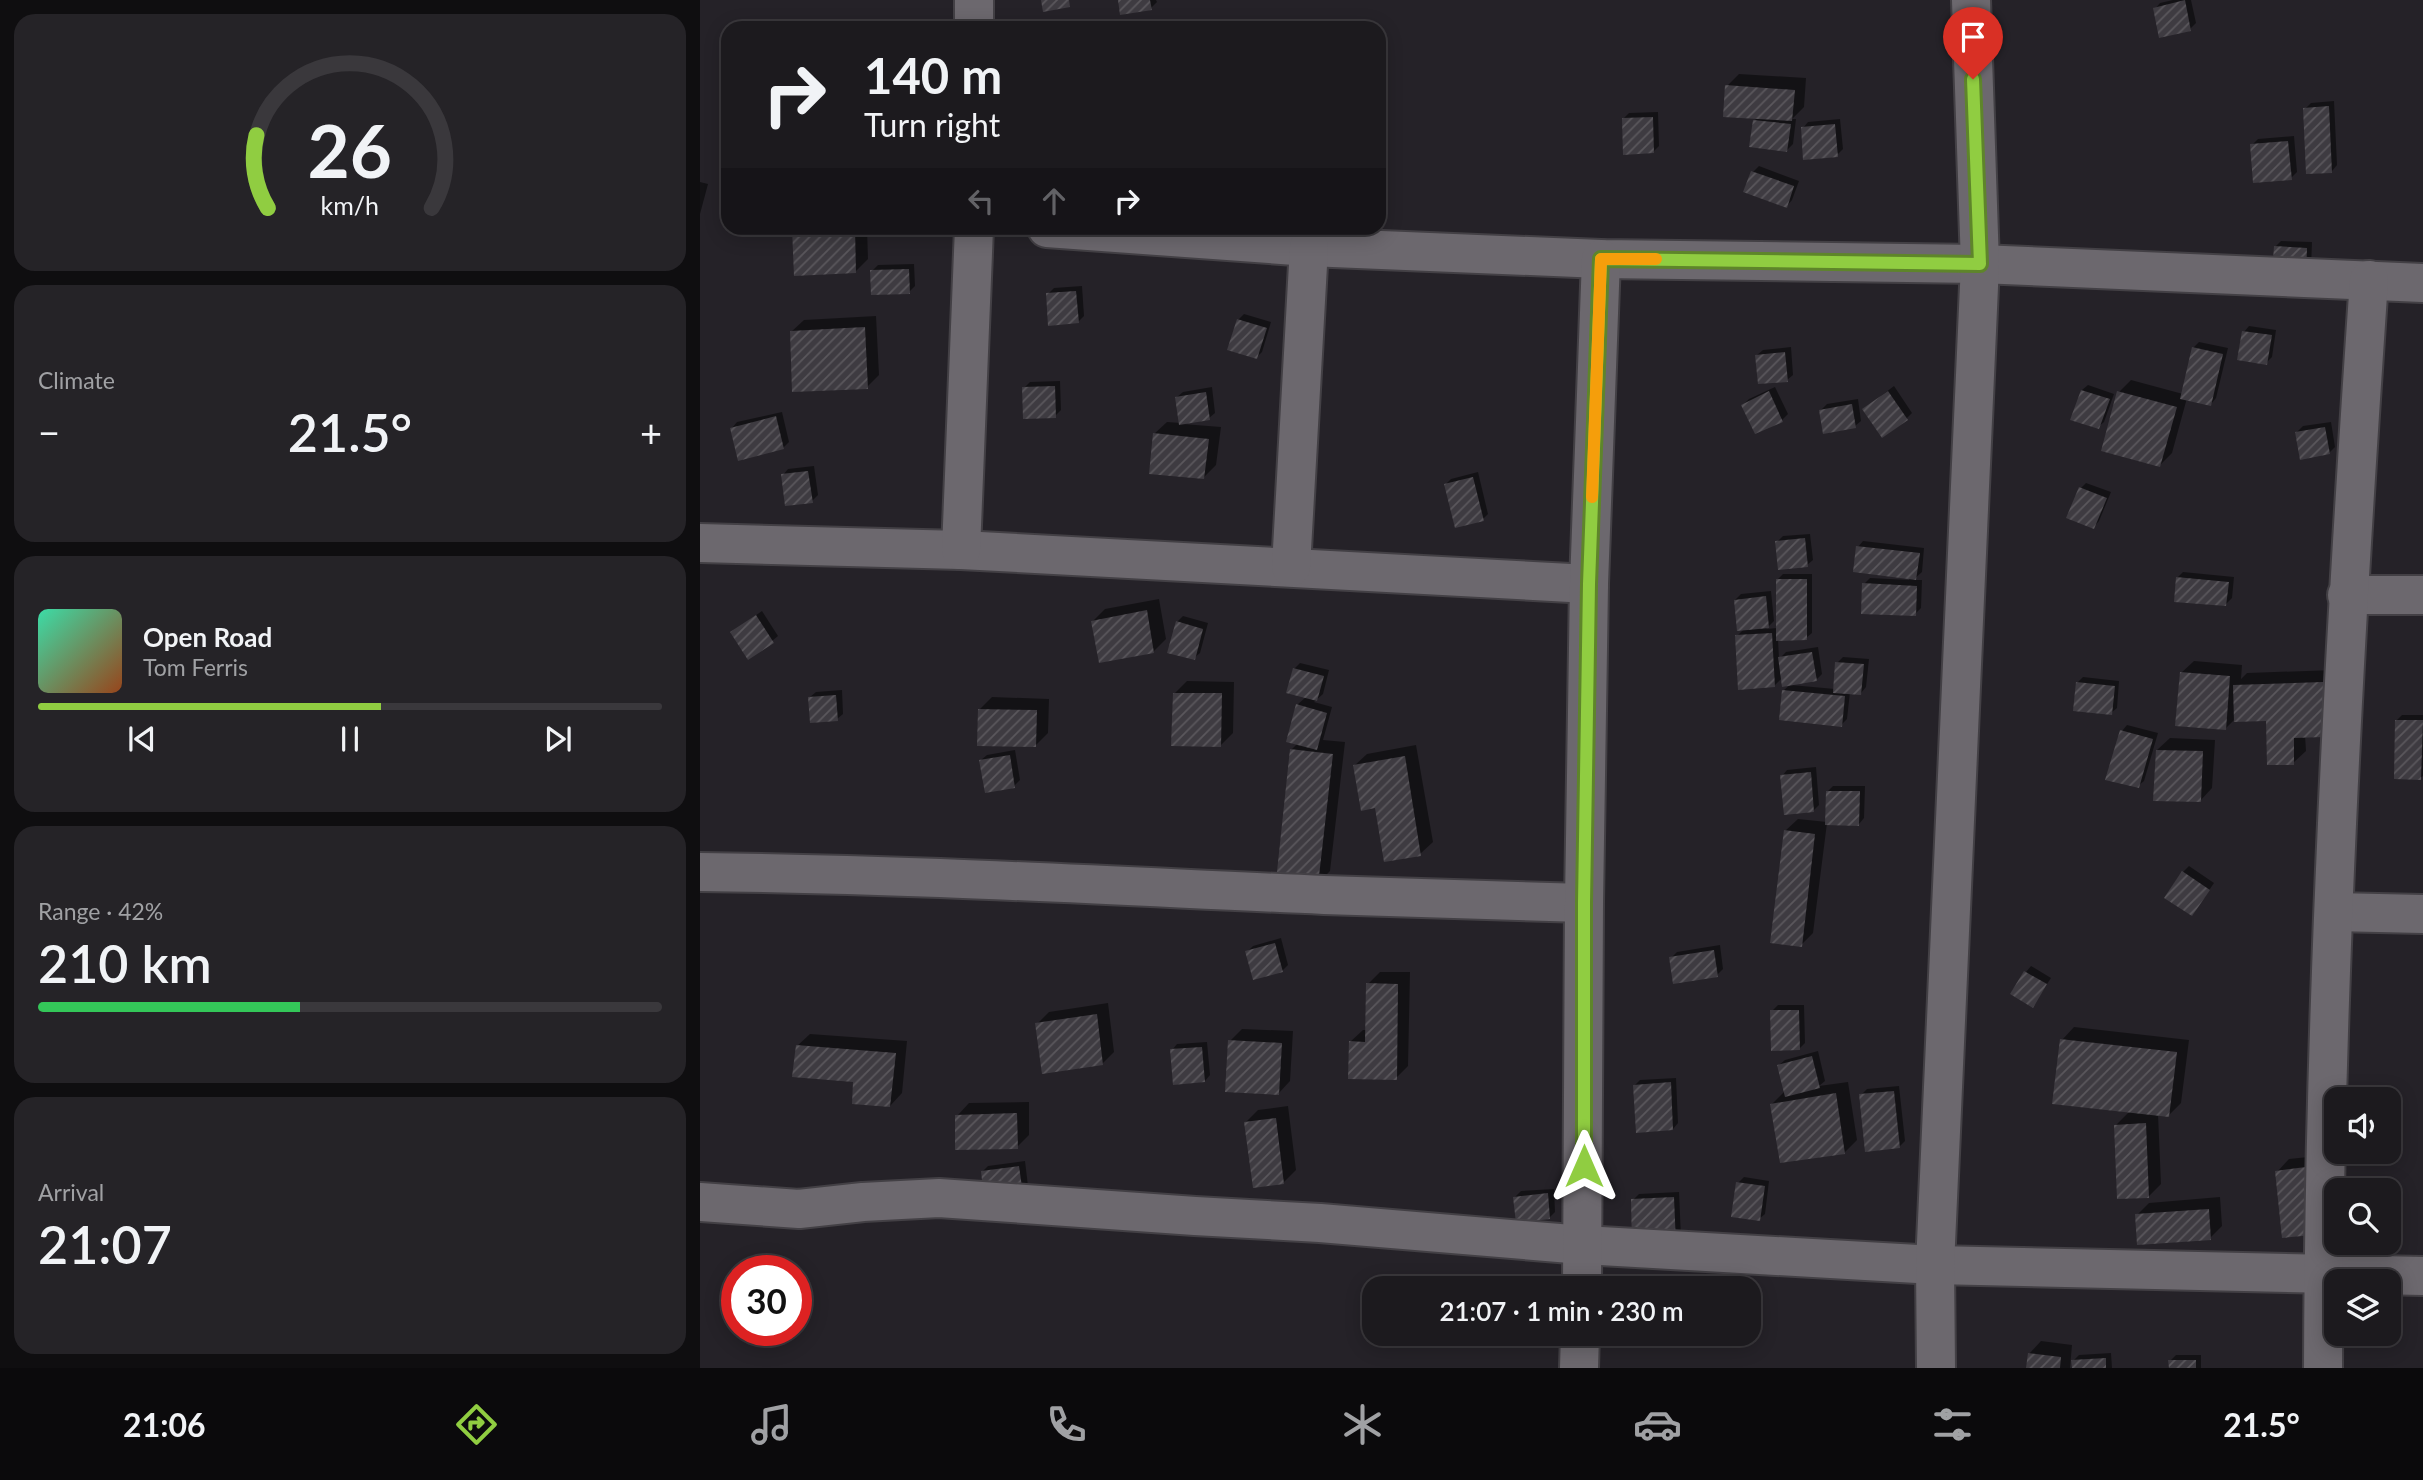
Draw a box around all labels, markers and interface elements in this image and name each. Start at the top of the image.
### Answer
pin [1943,7,2003,79]
icon: arrive [1954,18,1992,56]
text: 140 m [864,46,1002,104]
icon: right [749,49,840,140]
text: Turn right [864,105,1000,144]
text: 26 [308,107,392,195]
icon: left [962,182,1000,220]
icon: ahead [1035,182,1073,220]
icon: right [1108,182,1146,220]
text: km/h [321,190,379,220]
text: Climate [38,366,115,394]
text: 21.5° [288,401,412,463]
text: − [38,409,60,455]
text: + [640,409,662,455]
text: Open Road [143,621,272,653]
text: Tom Ferris [143,653,248,681]
icon: previous [123,720,161,758]
icon: pause [331,720,369,758]
icon: next [539,720,577,758]
text: Range · 42% [38,897,163,925]
text: 210 km [38,932,212,994]
map controls [2324,1087,2401,1346]
button: sound [2324,1087,2401,1164]
position arrow [1547,1129,1621,1203]
text: Arrival [38,1178,104,1206]
button: search [2324,1178,2401,1255]
text: 21:07 [38,1213,172,1275]
speed limit sign: 30 [721,1255,812,1346]
button: layers [2324,1269,2401,1346]
text: 21:07 · 1 min · 230 m [1439,1295,1684,1327]
icon: directions [452,1400,501,1449]
icon: music [747,1400,796,1449]
icon: phone [1042,1400,1091,1449]
icon: climate [1338,1400,1387,1449]
icon: car [1633,1400,1682,1449]
icon: filters [1928,1400,1977,1449]
text: 21:06 [123,1405,206,1444]
text: 21.5° [2223,1405,2300,1444]

